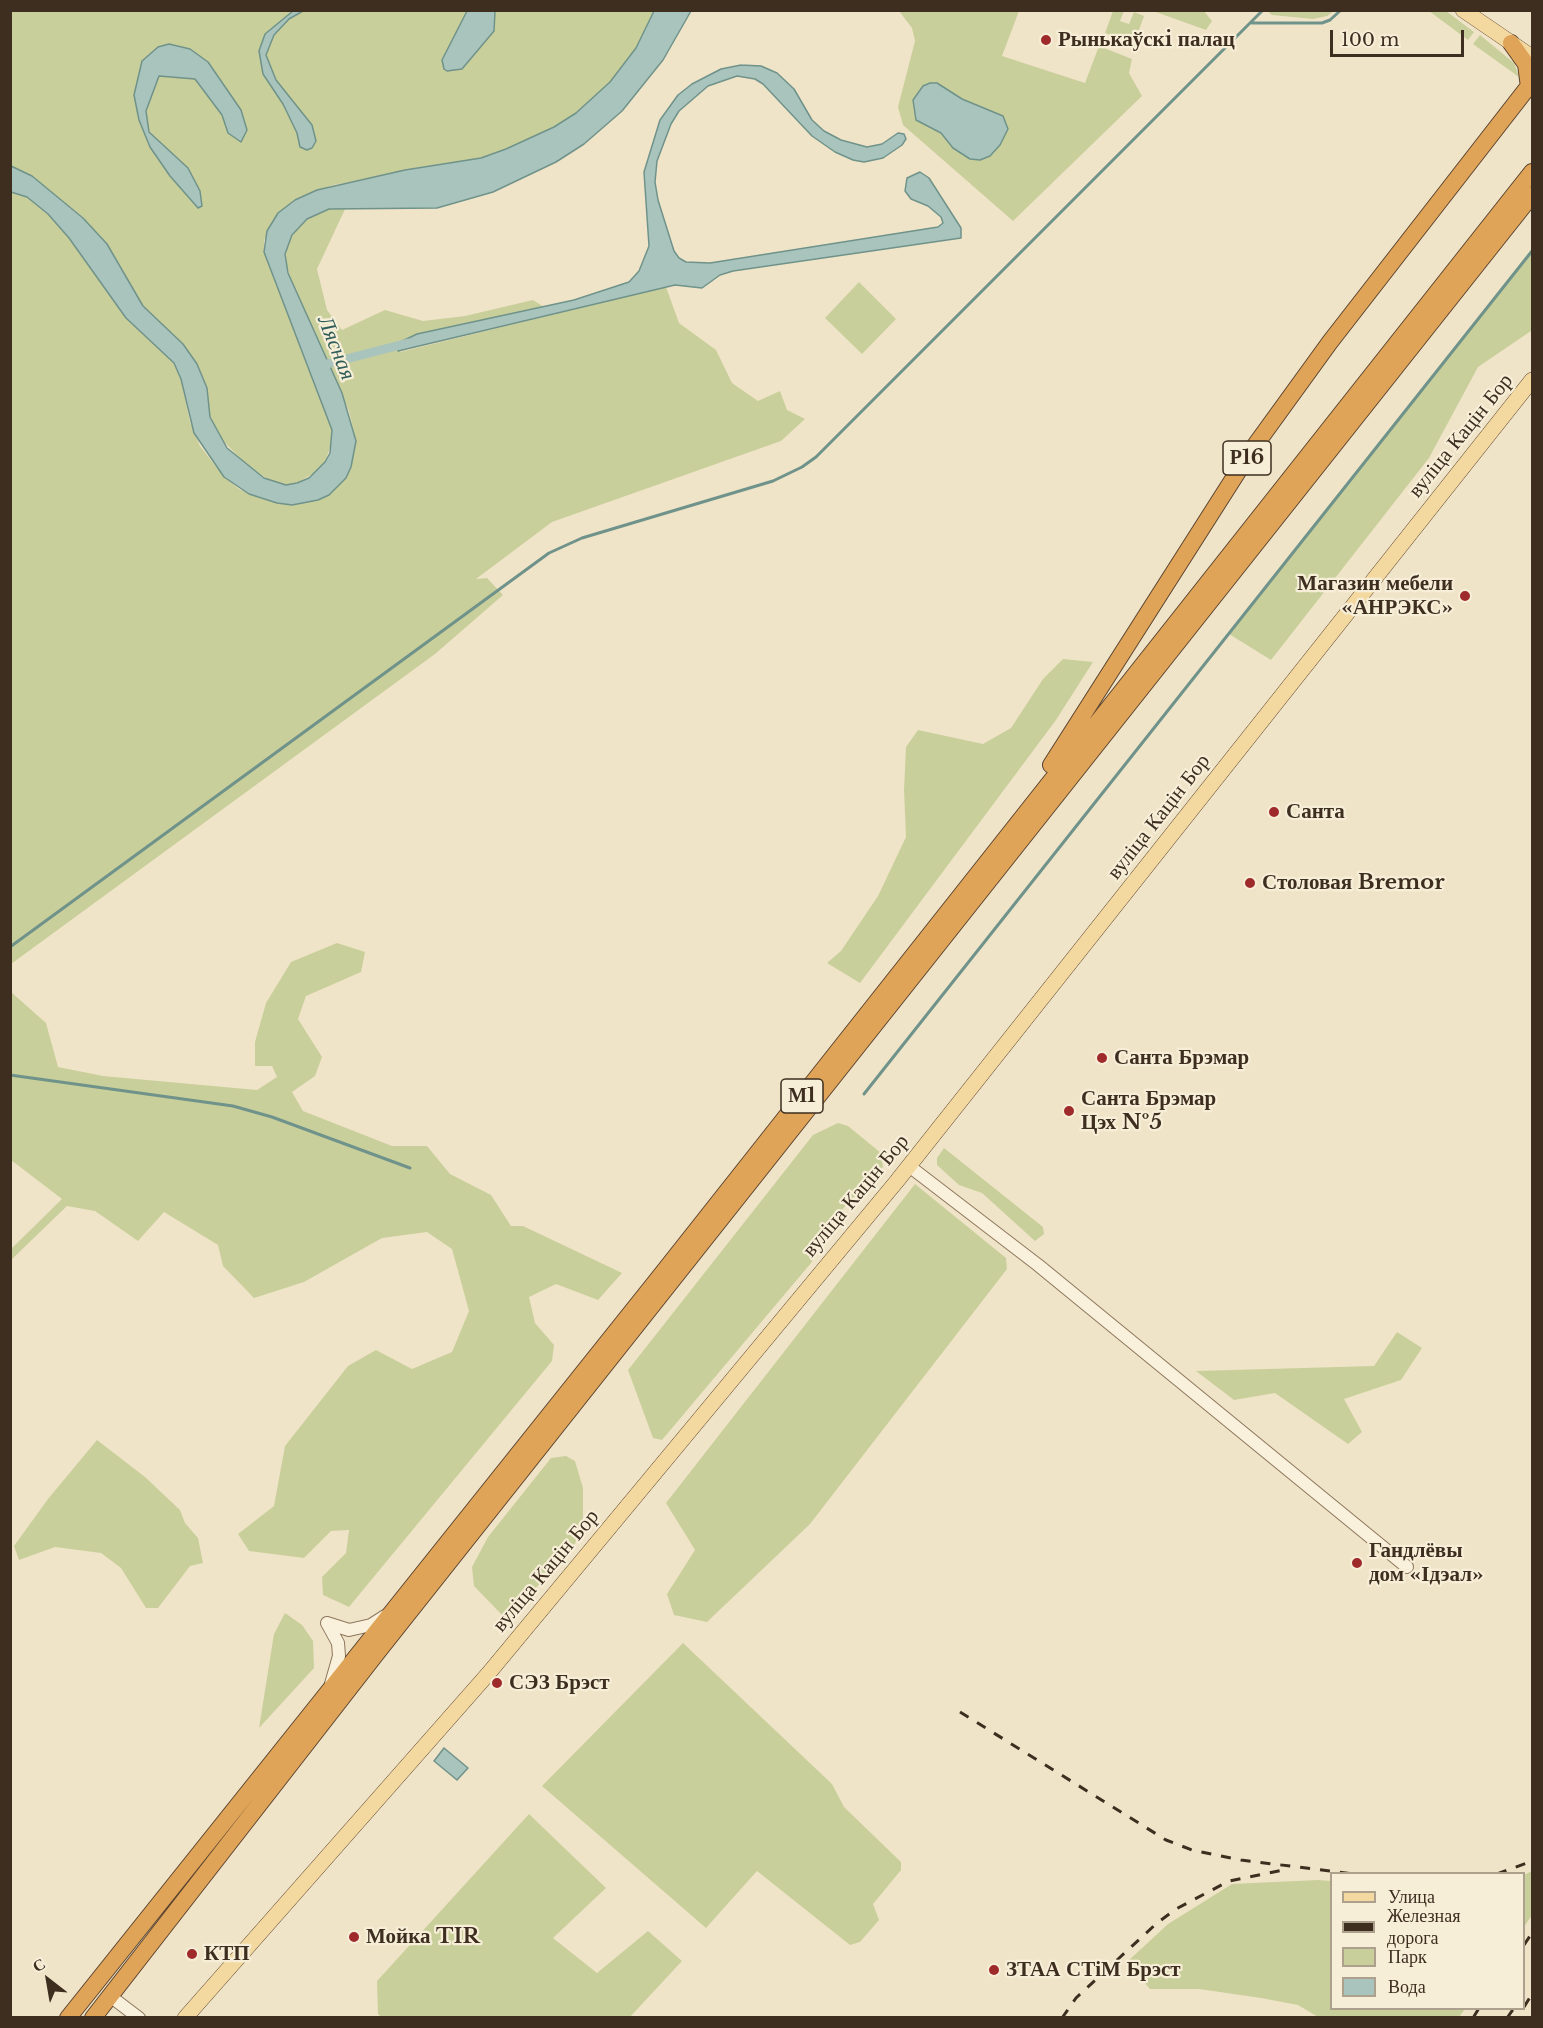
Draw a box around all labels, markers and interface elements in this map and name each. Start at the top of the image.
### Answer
scale bar [1333,18,1466,56]
place label: Рынькаўскi палац [1058,27,1235,53]
text: 100 m [1341,29,1399,51]
marker: Рынькаўскi палац [1039,33,1053,47]
water label: Лясная [311,312,361,384]
street label: вуліца Кацін Бор [1403,369,1519,503]
road number: Р16 [1223,441,1271,475]
place label: Магазин мебели «АНРЭКС» [1297,571,1453,621]
marker: Магазин мебели «АНРЭКС» [1458,589,1472,603]
street label: вуліца Кацін Бор [1102,749,1216,885]
place label: Санта [1286,799,1345,825]
marker: Санта [1267,805,1281,819]
place label: Столовая Bremor [1262,870,1445,896]
marker: Столовая Bremor [1243,876,1257,890]
place label: Санта Брэмар [1114,1045,1249,1071]
marker: Санта Брэмар [1095,1051,1109,1065]
road number: М1 [781,1079,823,1113]
place label: Санта Брэмар Цэх №5 [1081,1086,1216,1136]
marker: Санта Брэмар Цэх №5 [1062,1104,1076,1118]
street label: вуліца Кацін Бор [797,1130,915,1262]
street label: вуліца Кацін Бор [487,1505,605,1637]
place label: Гандлёвы дом «Ідэал» [1369,1538,1484,1588]
marker: Гандлёвы дом «Ідэал» [1350,1556,1364,1570]
place label: СЭЗ Брэст [509,1670,610,1696]
marker: СЭЗ Брэст [490,1676,504,1690]
legend [1330,1872,1525,2010]
text: Улица [1388,1886,1435,1908]
text: Железная дорога [1387,1905,1460,1949]
place label: Мойка TIR [366,1924,480,1950]
marker: Мойка TIR [347,1930,361,1944]
place label: КТП [204,1941,250,1967]
text: Парк [1388,1946,1427,1968]
marker: КТП [185,1947,199,1961]
north arrow [18,1950,78,2010]
text: С [29,1953,49,1976]
place label: ЗТАА СТіМ Брэст [1006,1957,1181,1983]
marker: ЗТАА СТіМ Брэст [987,1963,1001,1977]
text: Вода [1388,1976,1426,1998]

